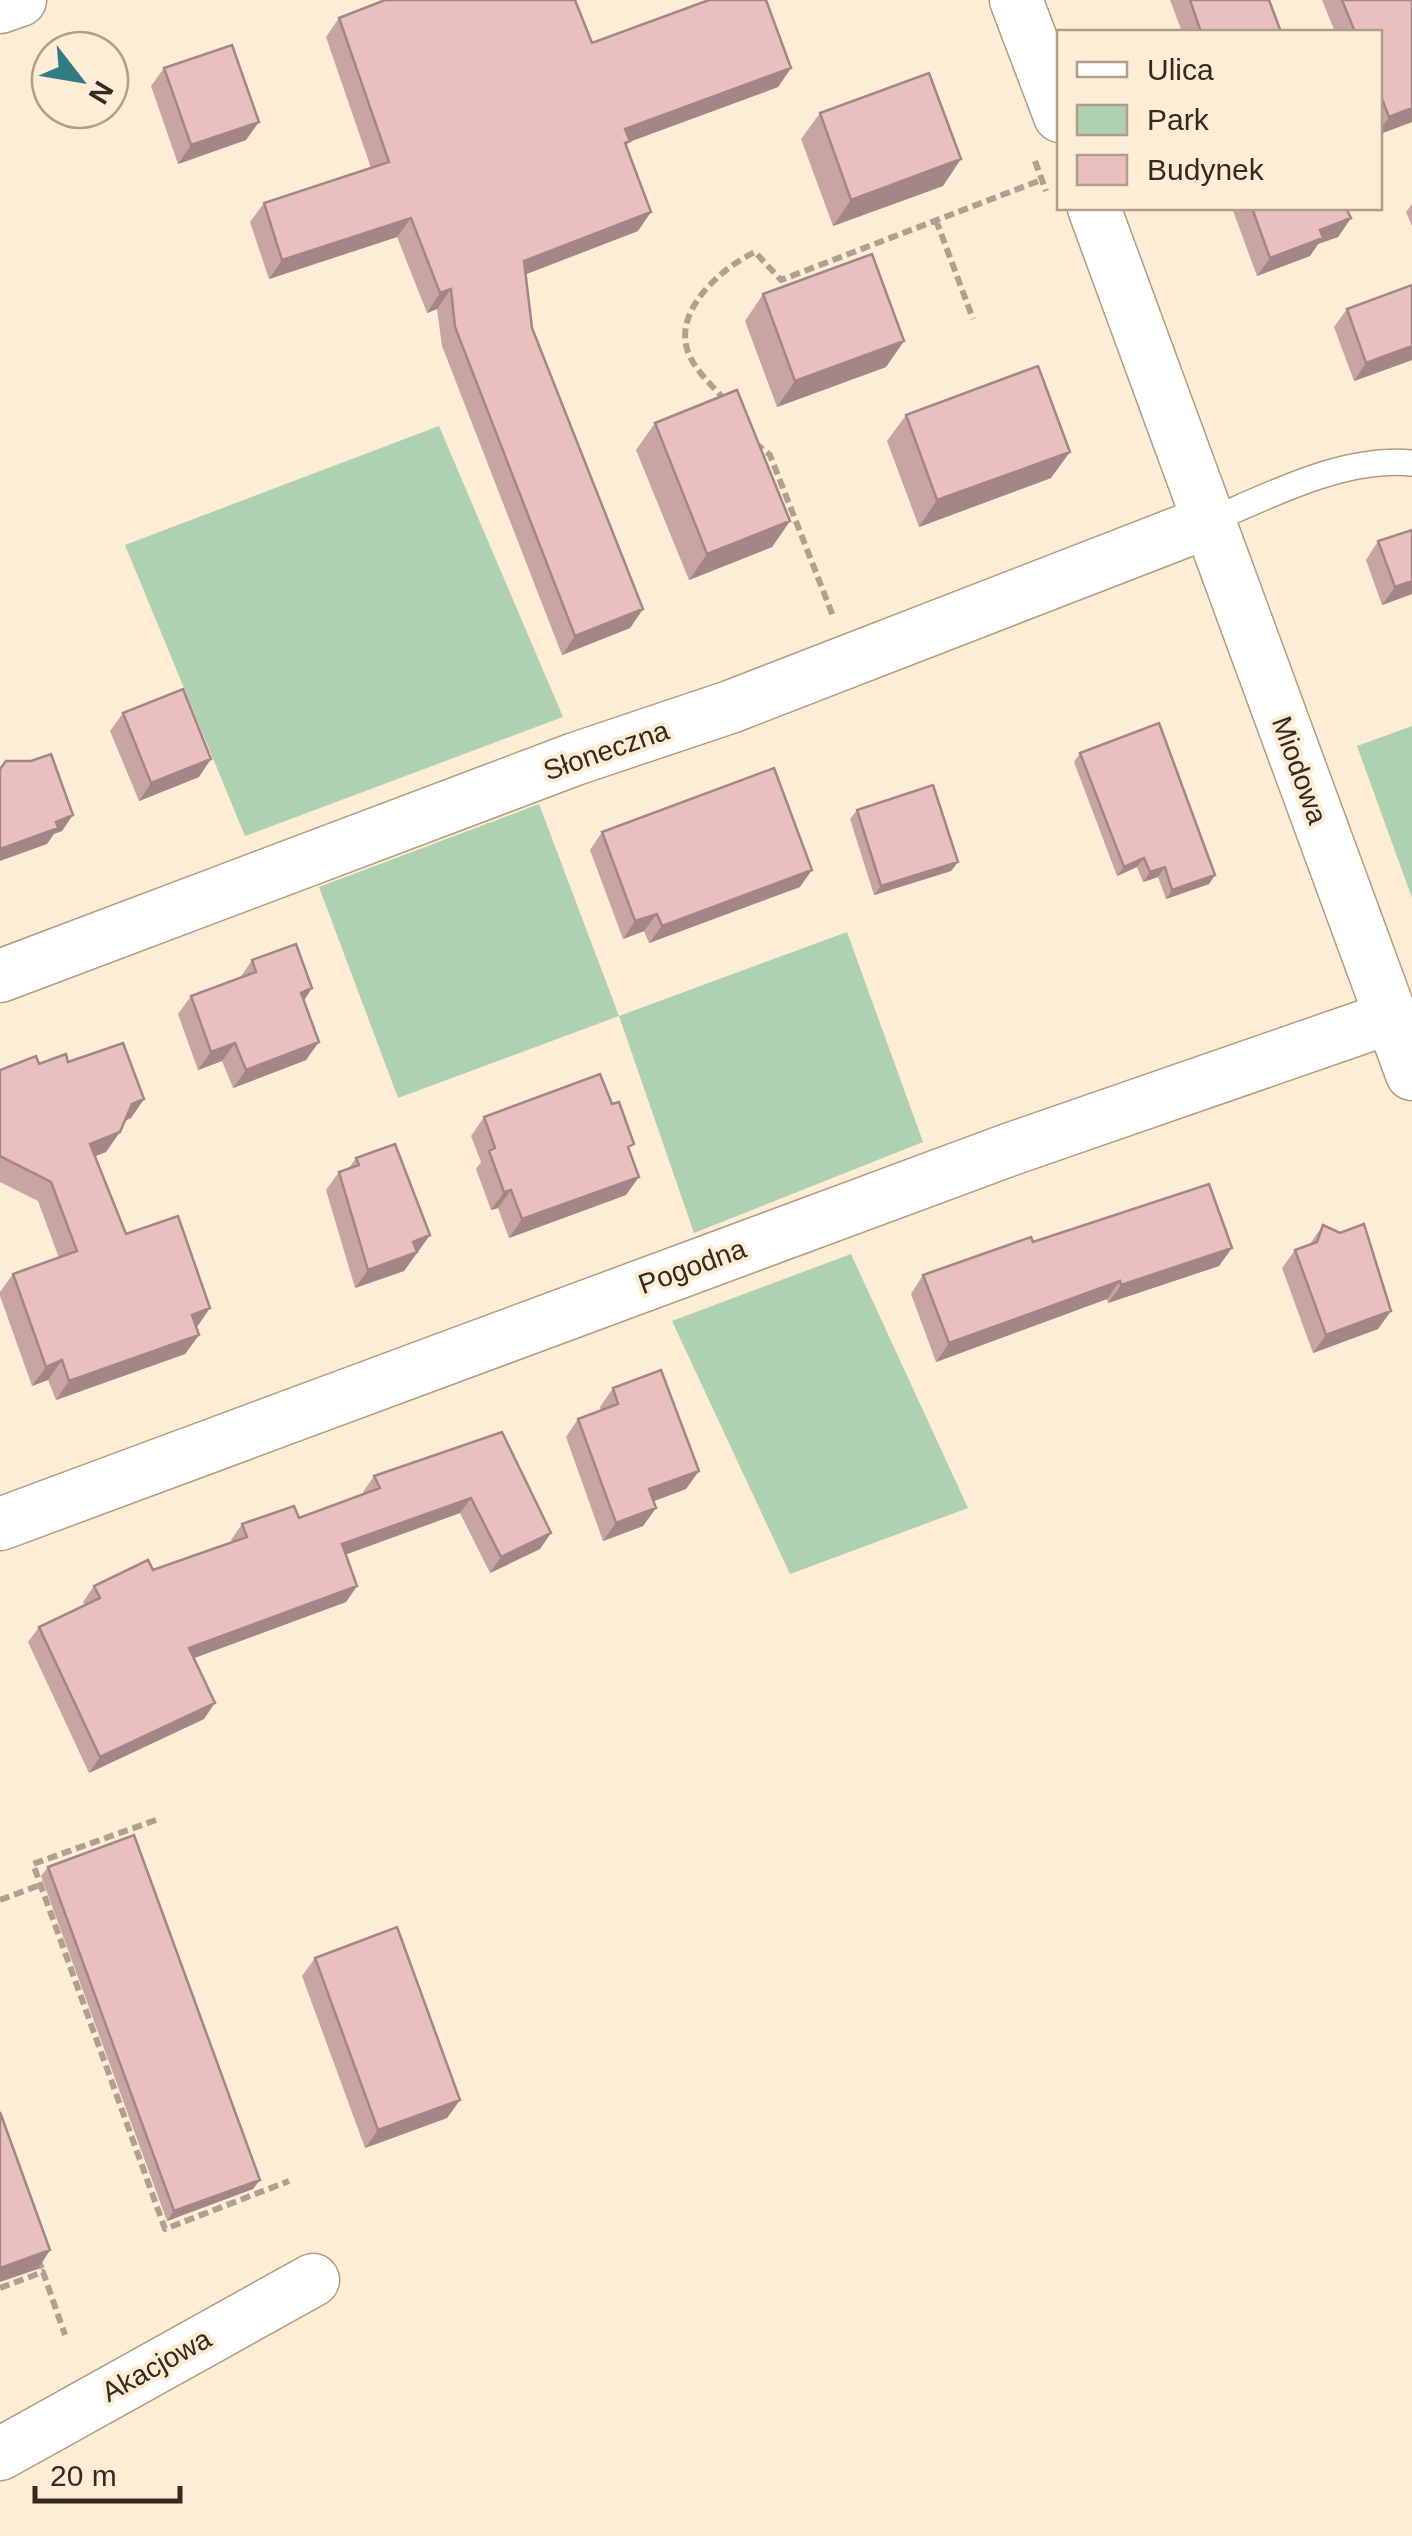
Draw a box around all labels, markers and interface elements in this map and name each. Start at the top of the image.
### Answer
north arrow [30,30,130,130]
legend [1057,30,1382,210]
text: Ulica [1147,53,1214,86]
text: N [83,76,119,109]
text: Park [1147,103,1210,136]
text: Budynek [1147,153,1265,186]
street label: Miodowa [1266,712,1333,829]
street label: Słoneczna [539,714,673,786]
street label: Pogodna [634,1233,751,1300]
street label: Akacjowa [96,2323,217,2408]
scale bar [35,2441,180,2503]
text: 20 m [50,2459,117,2492]

